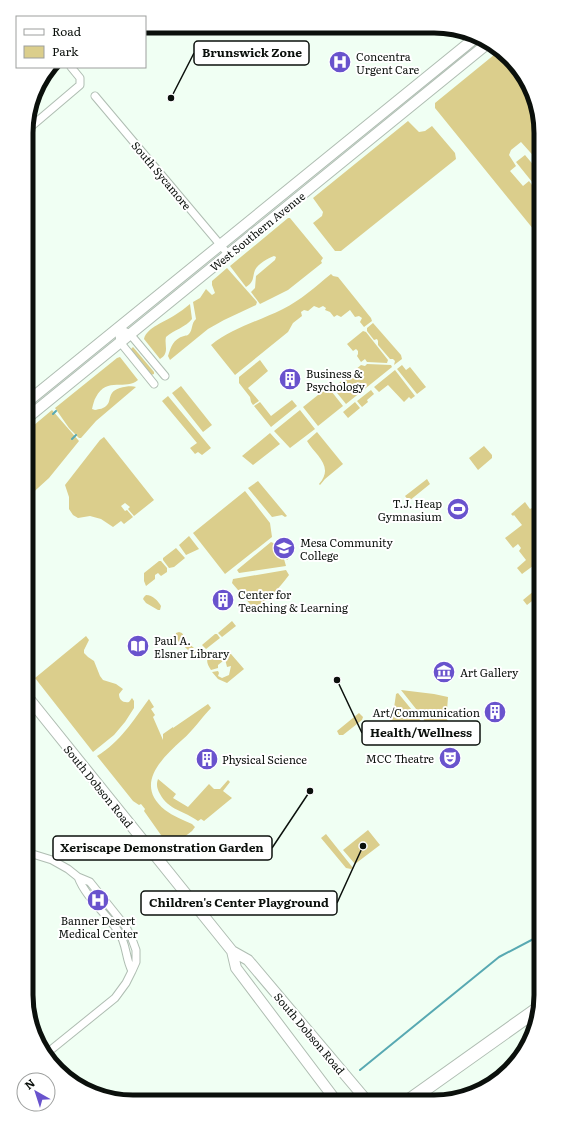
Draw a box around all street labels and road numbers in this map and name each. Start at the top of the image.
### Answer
street label: South Sycamore [129,137,196,213]
street label: West Southern Avenue [206,187,308,274]
street label: South Dobson Road [61,741,137,831]
street label: South Dobson Road [271,989,349,1077]

